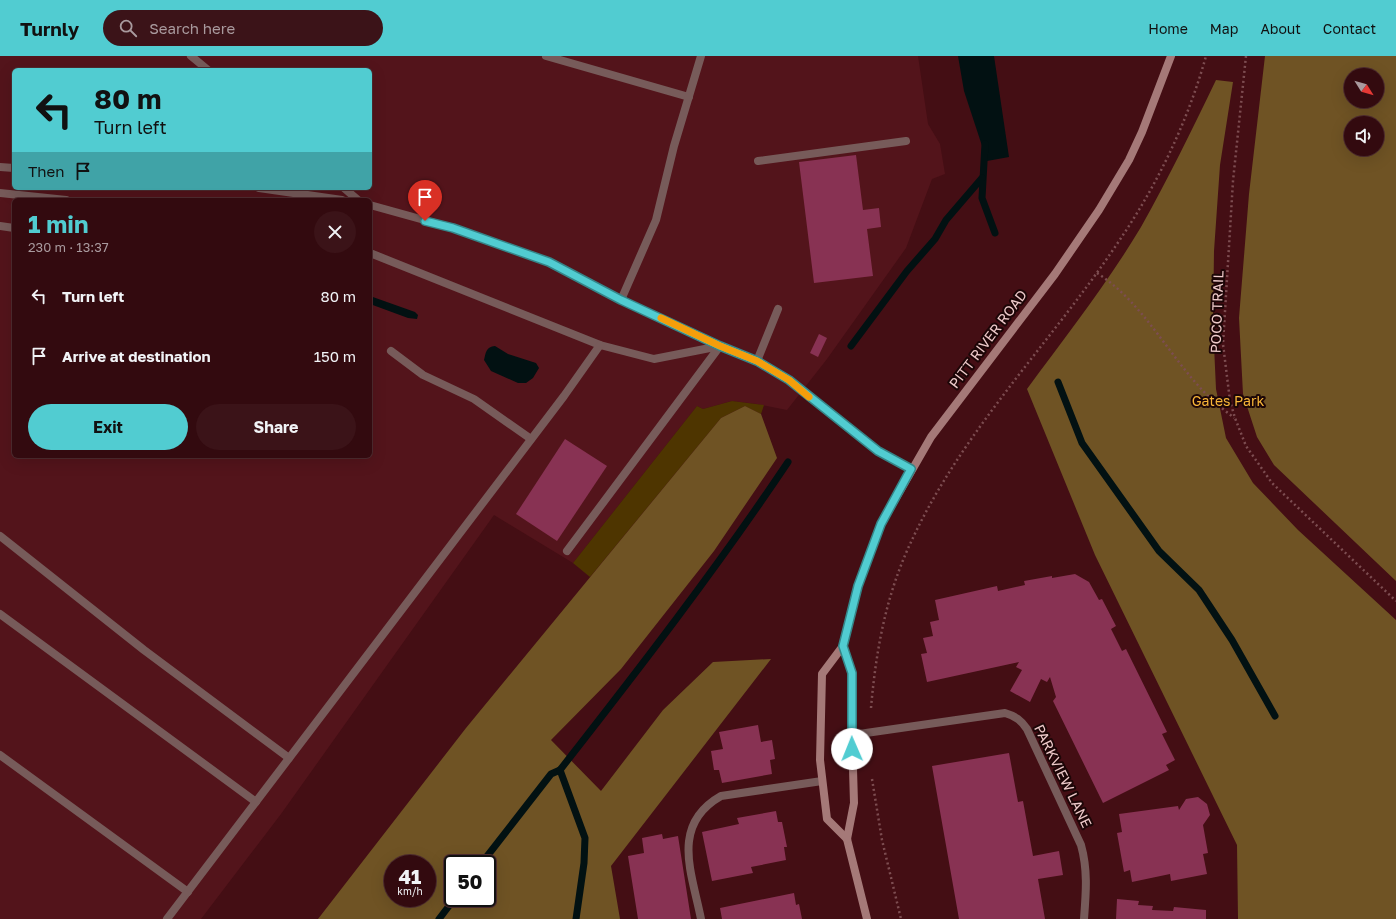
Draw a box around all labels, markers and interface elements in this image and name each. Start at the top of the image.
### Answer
search box [103,10,383,46]
text: Turnly [20,17,79,40]
icon: search [117,17,139,39]
text: Search here [149,19,235,37]
text: Home [1148,20,1188,37]
text: Map [1210,20,1238,37]
text: About [1260,20,1301,37]
text: Contact [1323,20,1376,37]
north arrow [1344,68,1384,108]
map controls [1344,68,1384,156]
text: 80 m [94,82,162,115]
icon: left [28,84,80,136]
text: Turn left [94,116,167,138]
button: sound [1344,116,1384,156]
icon: arrive [72,160,94,182]
text: Then [28,162,64,180]
pin [408,180,442,221]
icon: arrive [414,186,436,208]
text: 1 min [28,209,88,238]
button: close [314,211,356,253]
text: 230 m · 13:37 [28,239,109,255]
street label: POCO TRAIL [1207,270,1226,354]
icon: left [28,285,50,307]
street label: PITT RIVER ROAD [945,286,1030,391]
text: Turn left [62,287,124,305]
text: 80 m [321,287,356,305]
icon: arrive [28,345,50,367]
text: Arrive at destination [62,347,211,365]
text: 150 m [314,347,356,365]
park label: Gates Park [1192,392,1264,409]
button: Exit [28,404,188,450]
button: Share [196,404,356,450]
street label: PARKVIEW LANE [1031,721,1096,830]
position arrow [831,728,873,770]
speed limit sign: 50 [444,855,496,907]
text: 41 [399,864,421,888]
text: km/h [397,885,423,897]

